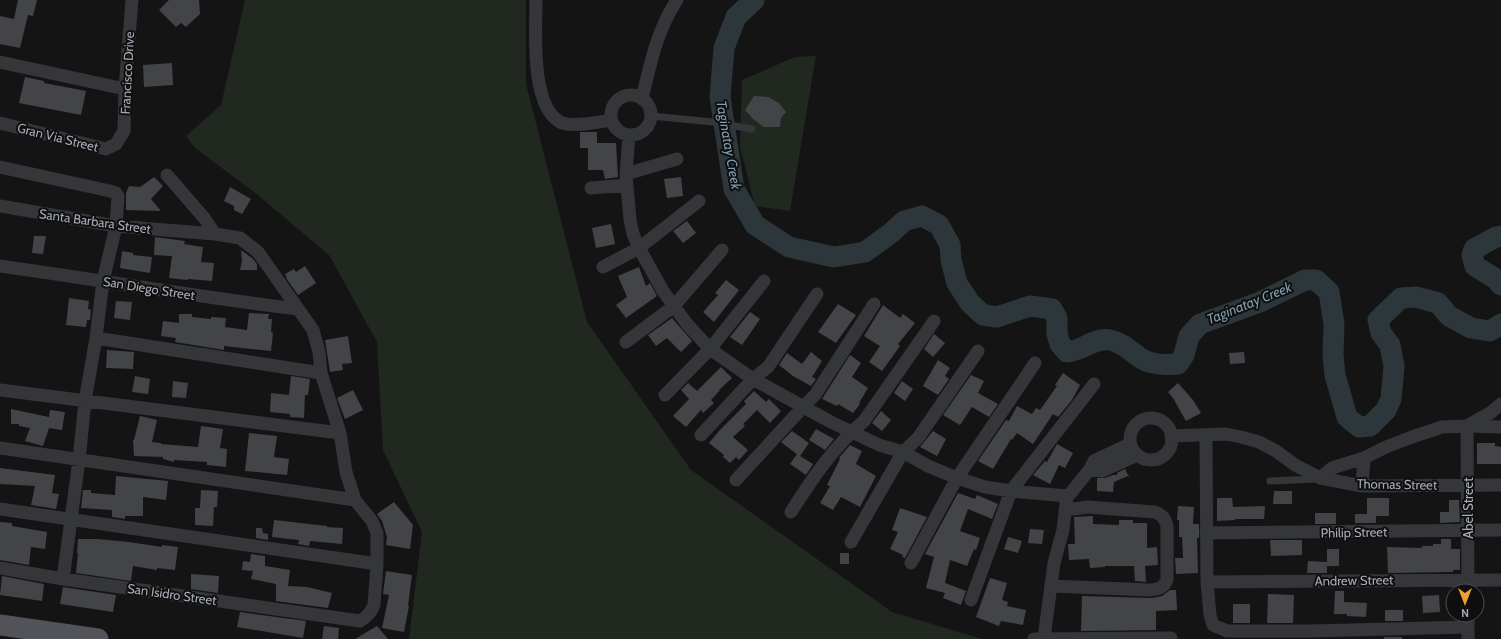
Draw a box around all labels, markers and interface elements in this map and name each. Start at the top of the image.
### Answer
street label: Francisco Drive [117,31,137,115]
water label: Taginatay Creek [712,99,746,192]
street label: Gran Via Street [16,119,101,155]
street label: Santa Barbara Street [38,205,153,237]
street label: San Diego Street [102,273,197,303]
water label: Taginatay Creek [1204,277,1295,328]
street label: Thomas Street [1357,475,1438,493]
street label: Abel Street [1460,477,1476,539]
street label: Philip Street [1321,523,1388,541]
street label: Andrew Street [1314,571,1394,589]
street label: San Isidro Street [126,580,218,608]
north arrow [1445,583,1485,623]
text: N [1461,606,1469,620]

